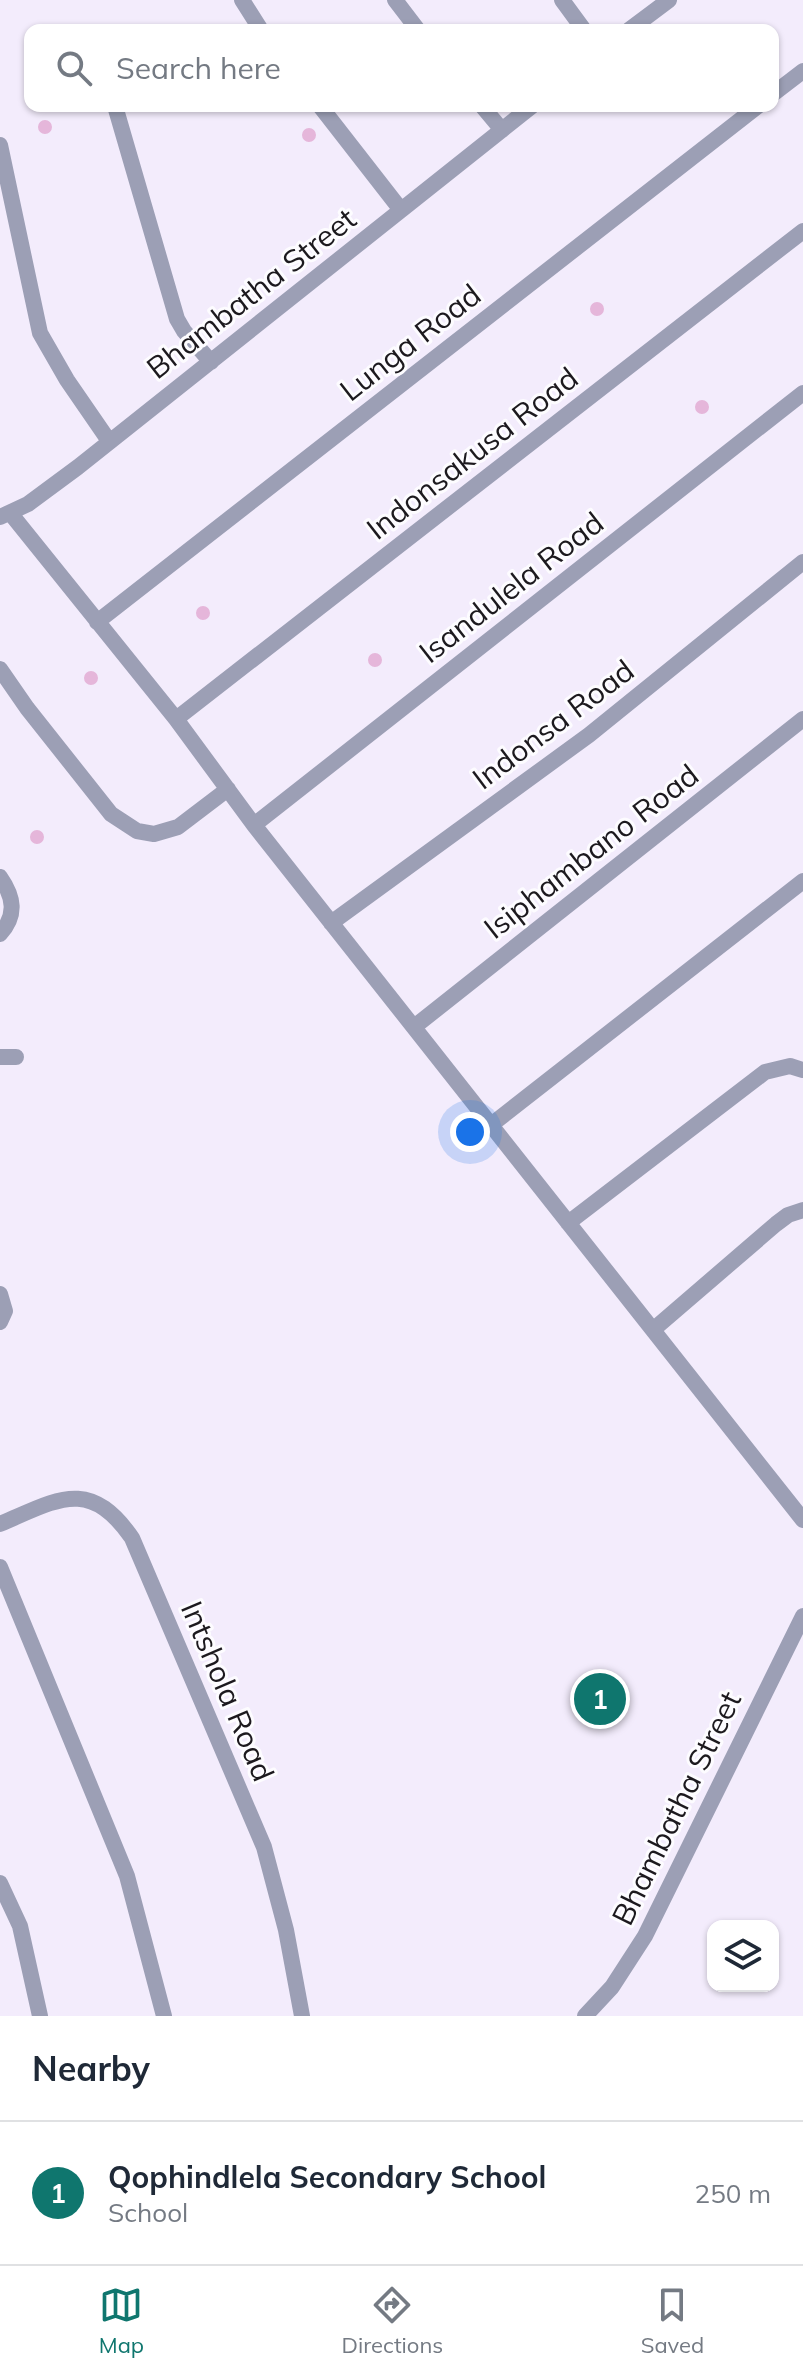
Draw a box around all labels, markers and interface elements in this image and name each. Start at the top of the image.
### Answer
search box [24,24,779,112]
icon: search [52,46,96,90]
text: Search here [116,49,281,87]
street label: Bhambatha Street [139,199,363,387]
street label: Lunga Road [332,275,488,409]
street label: Indonsakusa Road [359,359,585,547]
street label: Isandulela Road [411,503,611,671]
street label: Indonsa Road [465,651,641,797]
street label: Isiphambano Road [476,755,706,947]
your location [450,1112,490,1152]
street label: Intshola Road [173,1595,283,1787]
pin: 1 [574,1669,626,1729]
street label: Bhambatha Street [603,1685,749,1931]
map controls [707,1920,779,1992]
button: layers [707,1920,779,1992]
text: Nearby [32,2047,150,2090]
text: Qophindlela Secondary School [108,2158,546,2196]
text: 1 [50,2177,66,2210]
text: 250 m [695,2177,771,2210]
text: School [108,2196,188,2229]
tab: Map [99,2283,144,2359]
tab: Directions [342,2283,443,2359]
tab: Saved [641,2283,704,2359]

